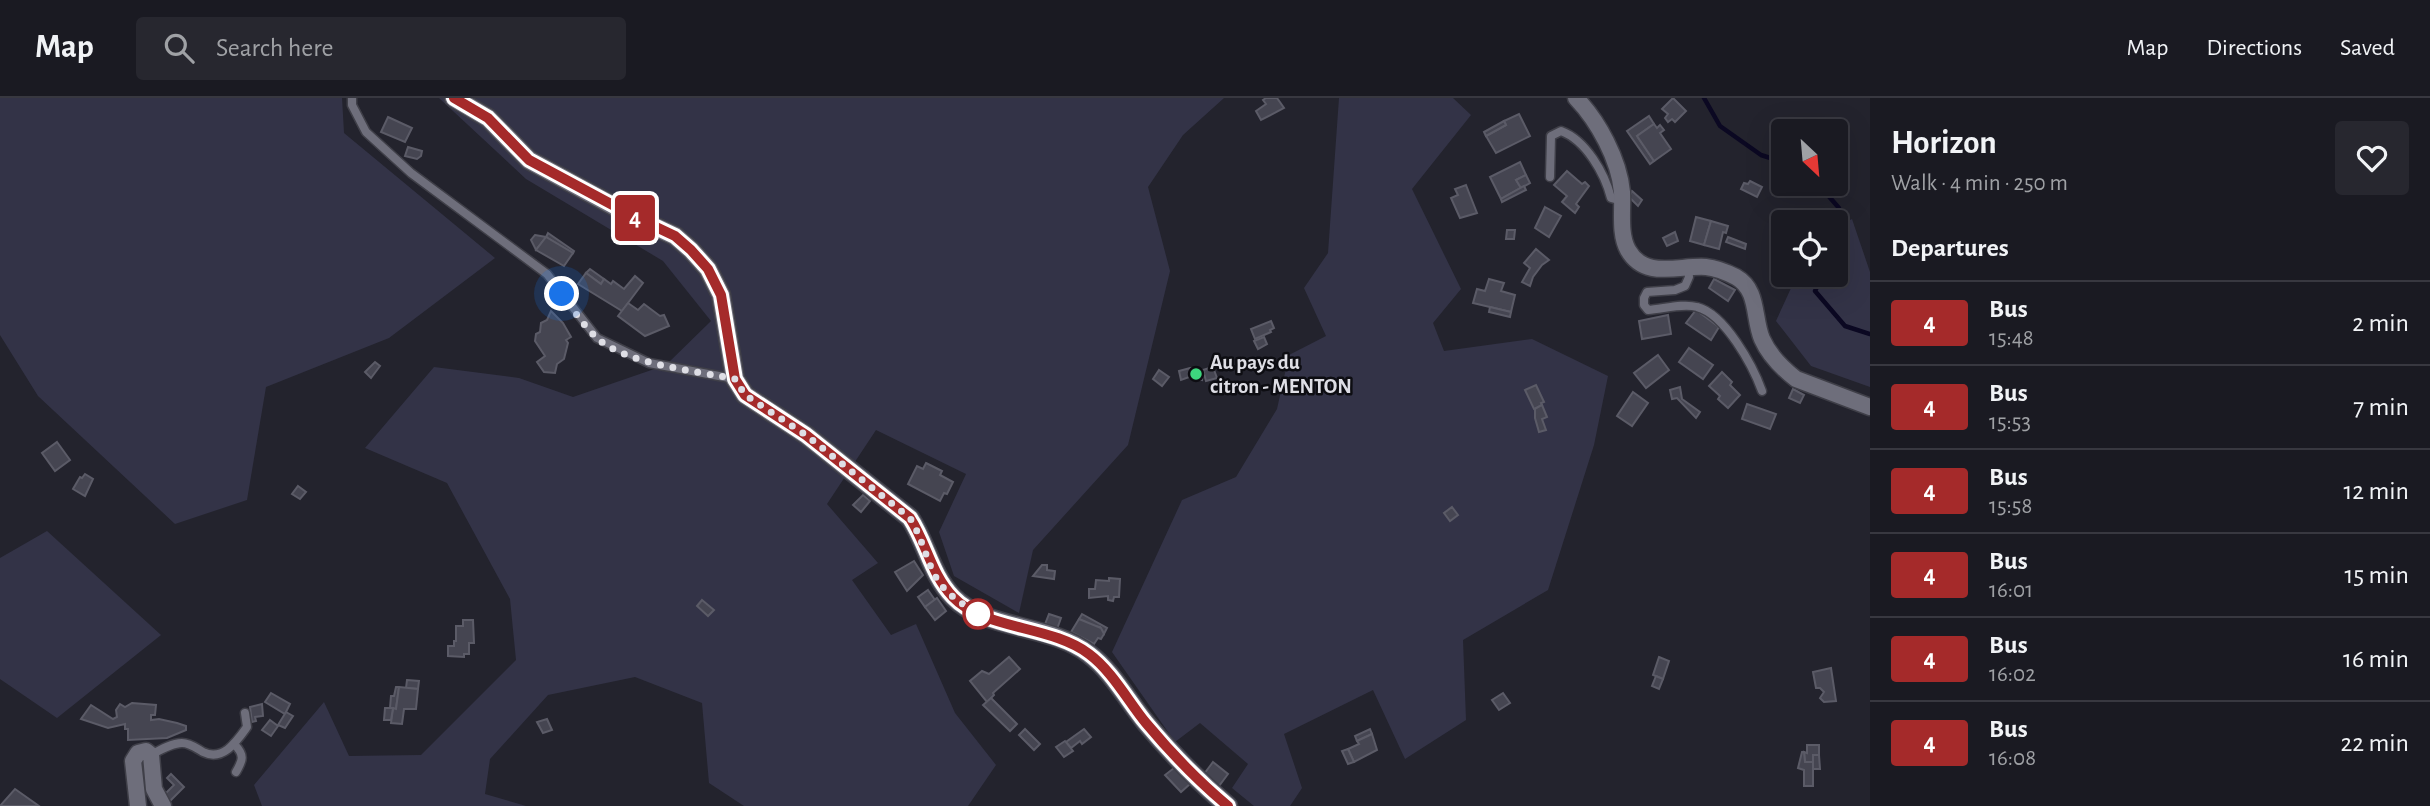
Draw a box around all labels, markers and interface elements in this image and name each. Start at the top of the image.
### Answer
search box [136,17,626,80]
icon: search [160,29,198,67]
text: Map [35,31,94,64]
text: Search here [216,35,334,61]
text: Map [2126,36,2168,60]
text: Directions [2206,36,2302,60]
text: Saved [2340,36,2395,60]
north arrow [1771,119,1848,196]
map controls [1771,119,1848,287]
button: heart [2335,121,2409,195]
text: Horizon [1891,127,1997,160]
text: Walk · 4 min · 250 m [1891,172,2068,195]
line badge: 4 [612,195,658,241]
text: 4 [629,206,641,230]
button: locate [1771,210,1848,287]
text: Departures [1891,235,2009,261]
your location [544,276,579,311]
text: Bus [1989,296,2028,322]
text: 2 min [2352,310,2409,336]
text: 4 [1923,311,1936,335]
text: 15:48 [1989,327,2034,350]
place label: Au pays du citron - MENTON [1210,352,1352,397]
marker: Au pays du citron - MENTON [1188,366,1204,382]
text: Bus [1989,380,2028,406]
text: 7 min [2353,394,2409,420]
text: 4 [1923,395,1936,419]
text: 15:53 [1989,411,2031,434]
text: Bus [1989,464,2028,490]
text: 12 min [2343,478,2409,504]
text: 4 [1923,479,1936,503]
text: 15:58 [1989,495,2032,518]
text: Bus [1989,548,2028,574]
text: 15 min [2344,562,2409,588]
text: 4 [1923,563,1936,587]
text: 16:01 [1989,579,2033,602]
unlabelled marker [963,599,993,629]
text: Bus [1989,632,2028,658]
text: 16 min [2343,646,2409,672]
text: 4 [1923,647,1936,671]
text: 16:02 [1989,663,2036,686]
text: Bus [1989,716,2028,742]
text: 22 min [2341,730,2409,756]
text: 4 [1923,731,1936,755]
text: 16:08 [1989,747,2036,770]

